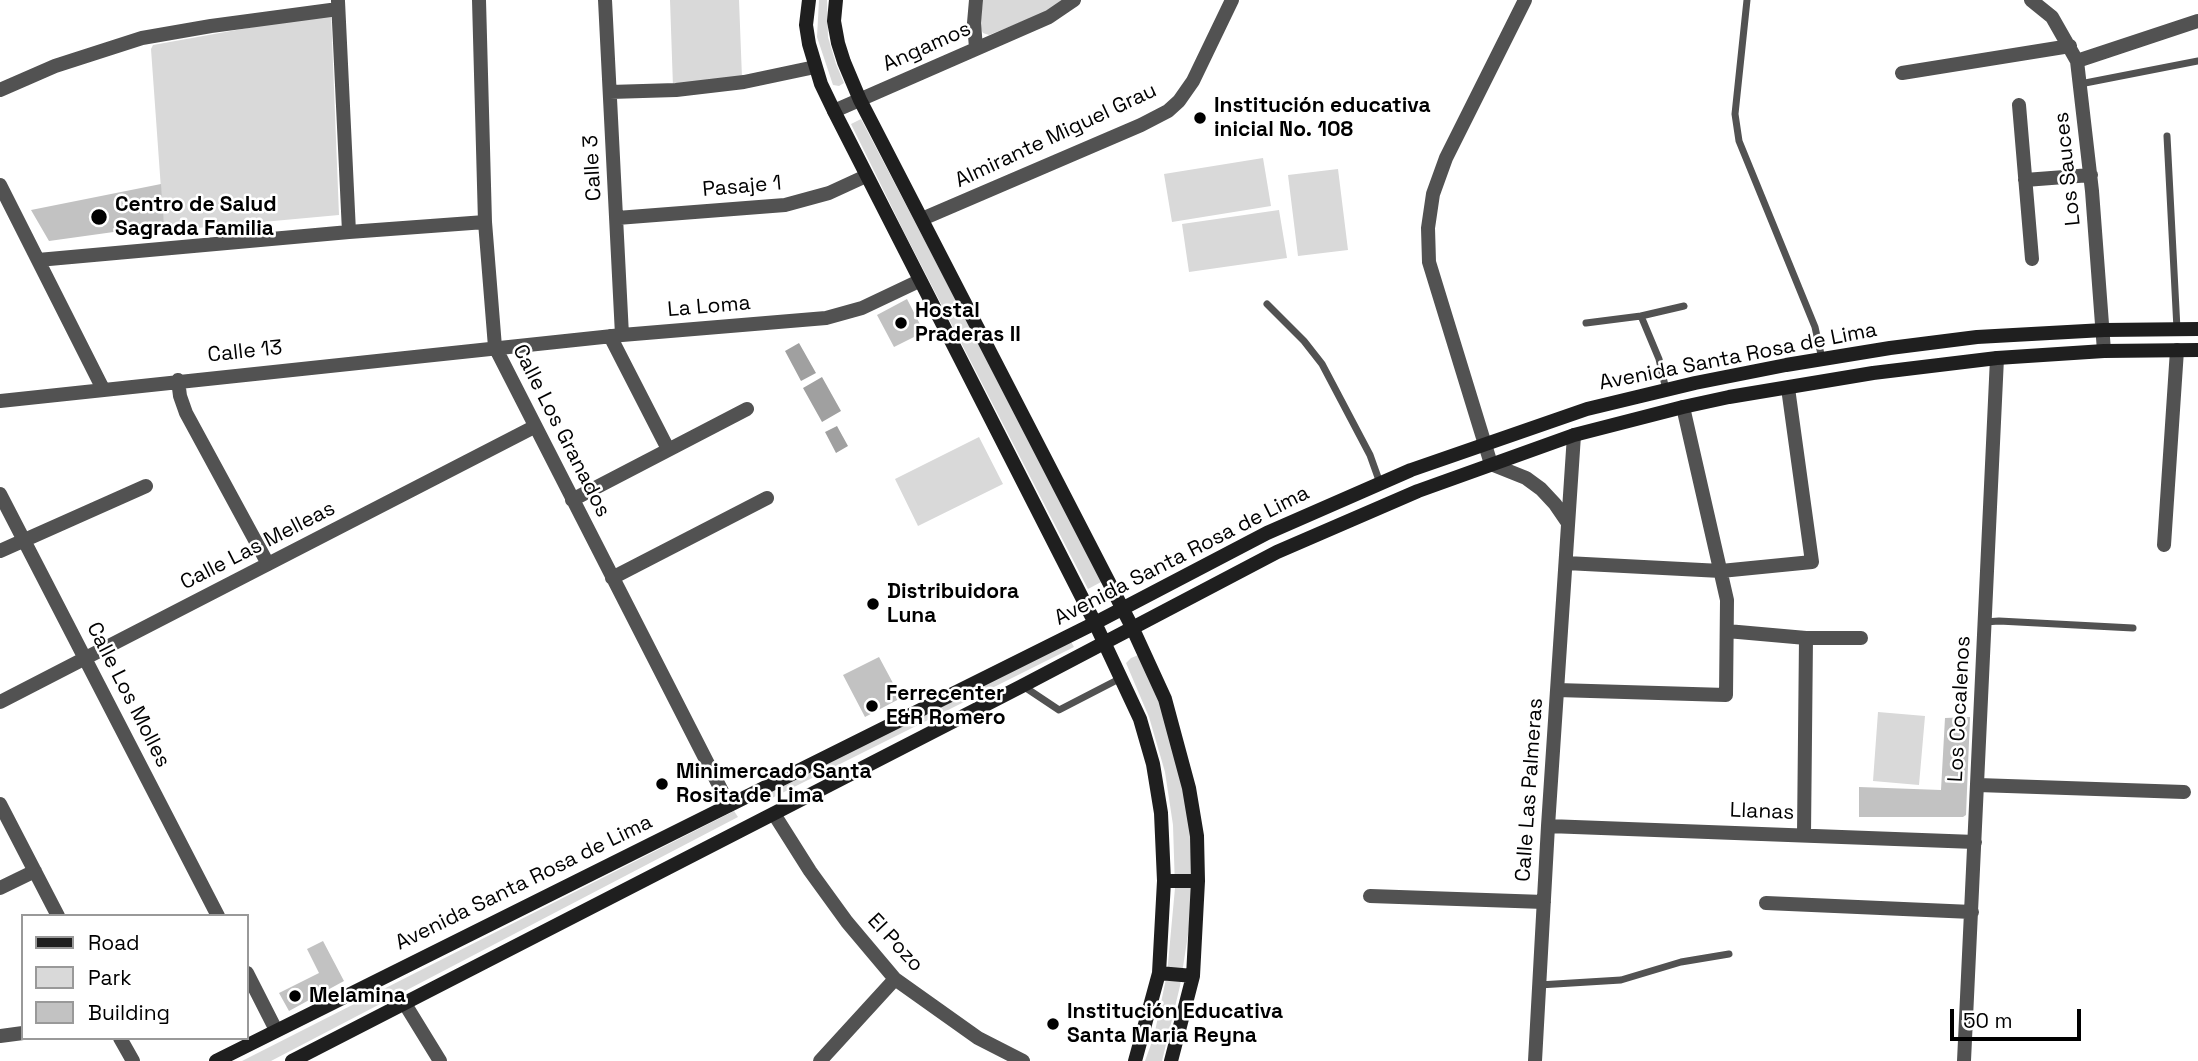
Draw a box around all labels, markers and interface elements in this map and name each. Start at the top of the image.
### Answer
street label: Angamos [879,16,975,78]
street label: Almirante Miguel Grau [951,78,1161,194]
place label: Institución educativa inicial No. 108 [1214,93,1431,143]
marker: Institución educativa inicial No. 108 [1192,110,1208,126]
street label: Los Sauces [2049,111,2087,227]
street label: Calle 3 [579,134,607,202]
street label: Pasaje 1 [701,171,783,203]
place label: Centro de Salud Sagrada Familia [115,192,277,242]
marker: Centro de Salud Sagrada Familia [89,207,109,227]
street label: La Loma [666,291,752,323]
place label: Hostal Praderas II [915,298,1021,348]
marker: Hostal Praderas II [893,315,909,331]
street label: Avenida Santa Rosa de Lima [1597,318,1879,396]
street label: Calle 13 [206,336,284,368]
street label: Calle Los Granados [507,341,615,521]
street label: Avenida Santa Rosa de Lima [1050,481,1314,631]
street label: Calle Las Melleas [177,496,339,596]
place label: Distribuidora Luna [887,579,1019,629]
marker: Distribuidora Luna [865,596,881,612]
street label: Calle Los Molles [81,618,175,772]
street label: Los Cocalenos [1944,635,1976,783]
place label: Ferrecenter E&R Romero [886,681,1006,731]
street label: Calle Las Palmeras [1511,697,1549,883]
marker: Ferrecenter E&R Romero [864,698,880,714]
place label: Minimercado Santa Rosita de Lima [676,759,872,809]
marker: Minimercado Santa Rosita de Lima [654,776,670,792]
street label: Llanas [1729,798,1795,826]
street label: Avenida Santa Rosa de Lima [391,810,657,956]
street label: El Pozo [862,909,928,977]
legend [21,914,248,1040]
text: Road [88,929,140,956]
text: Park [88,964,132,991]
place label: Melamina [309,983,406,1009]
marker: Melamina [287,988,303,1004]
scale bar [1953,995,2084,1038]
text: Building [88,999,170,1026]
place label: Institución Educativa Santa Maria Reyna [1067,999,1283,1049]
text: 50 m [1963,1007,2013,1034]
marker: Institución Educativa Santa Maria Reyna [1045,1016,1061,1032]

